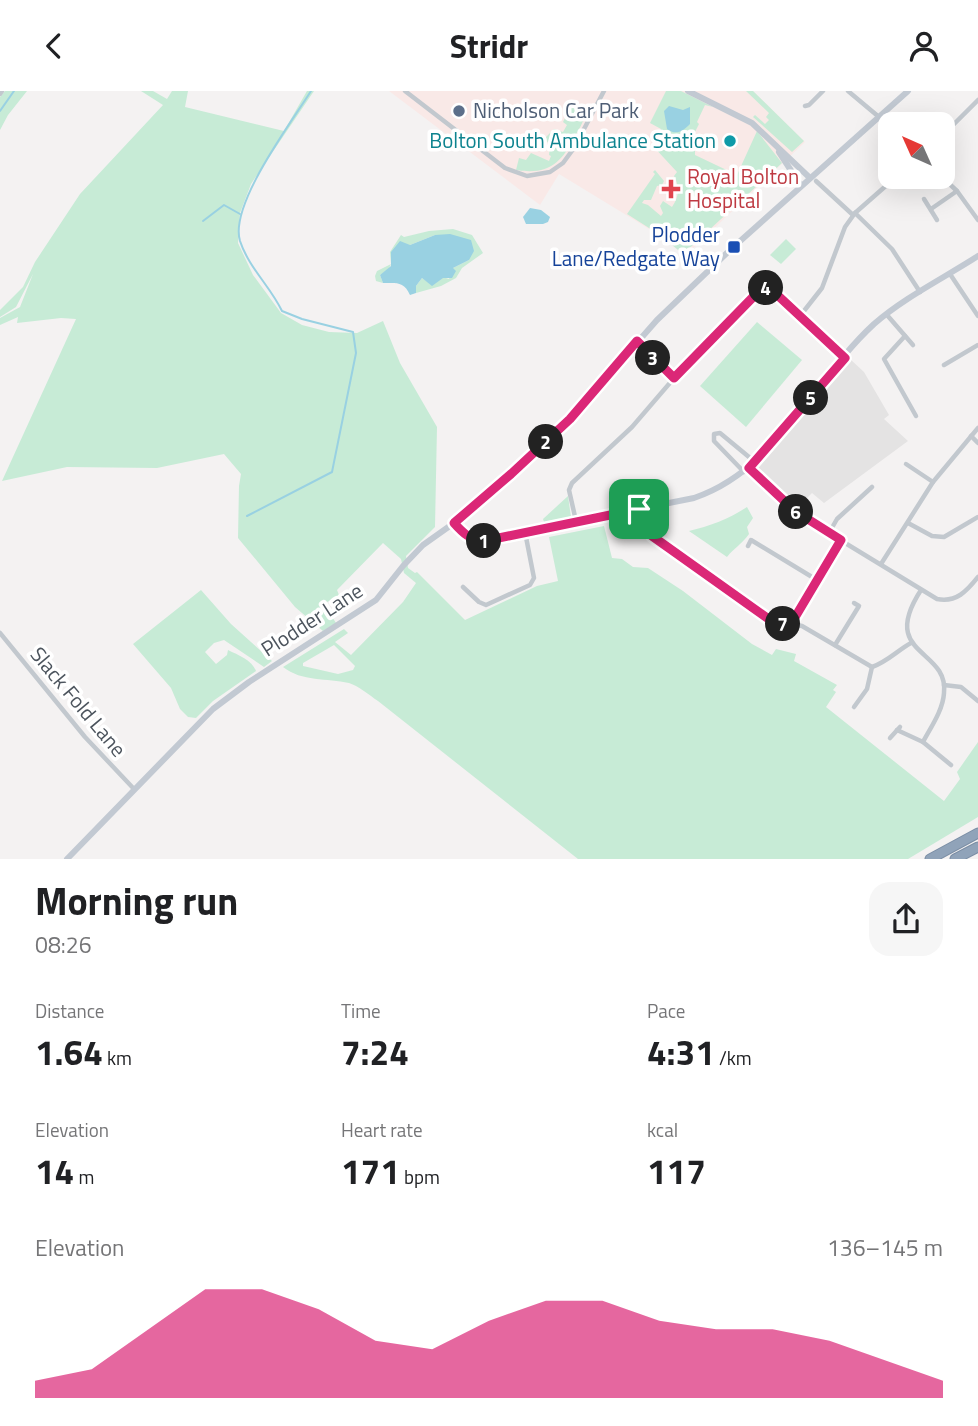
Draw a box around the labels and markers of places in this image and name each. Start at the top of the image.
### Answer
place label: Nicholson Car Park [473,94,639,126]
marker: Nicholson Car Park [451,103,467,119]
place label: Bolton South Ambulance Station [429,124,716,156]
marker: Bolton South Ambulance Station [722,133,738,149]
place label: Royal Bolton Hospital [687,160,799,216]
marker: Royal Bolton Hospital [661,179,681,199]
place label: Plodder Lane/Redgate Way [552,218,720,274]
marker: Plodder Lane/Redgate Way [726,239,742,255]
pin: 4 [748,271,784,305]
pin: 3 [636,341,670,375]
pin: 5 [794,381,828,415]
pin: 2 [528,425,564,459]
pin [609,479,669,539]
pin: 6 [778,495,814,529]
pin: 1 [466,524,502,559]
pin: 7 [766,607,800,641]

